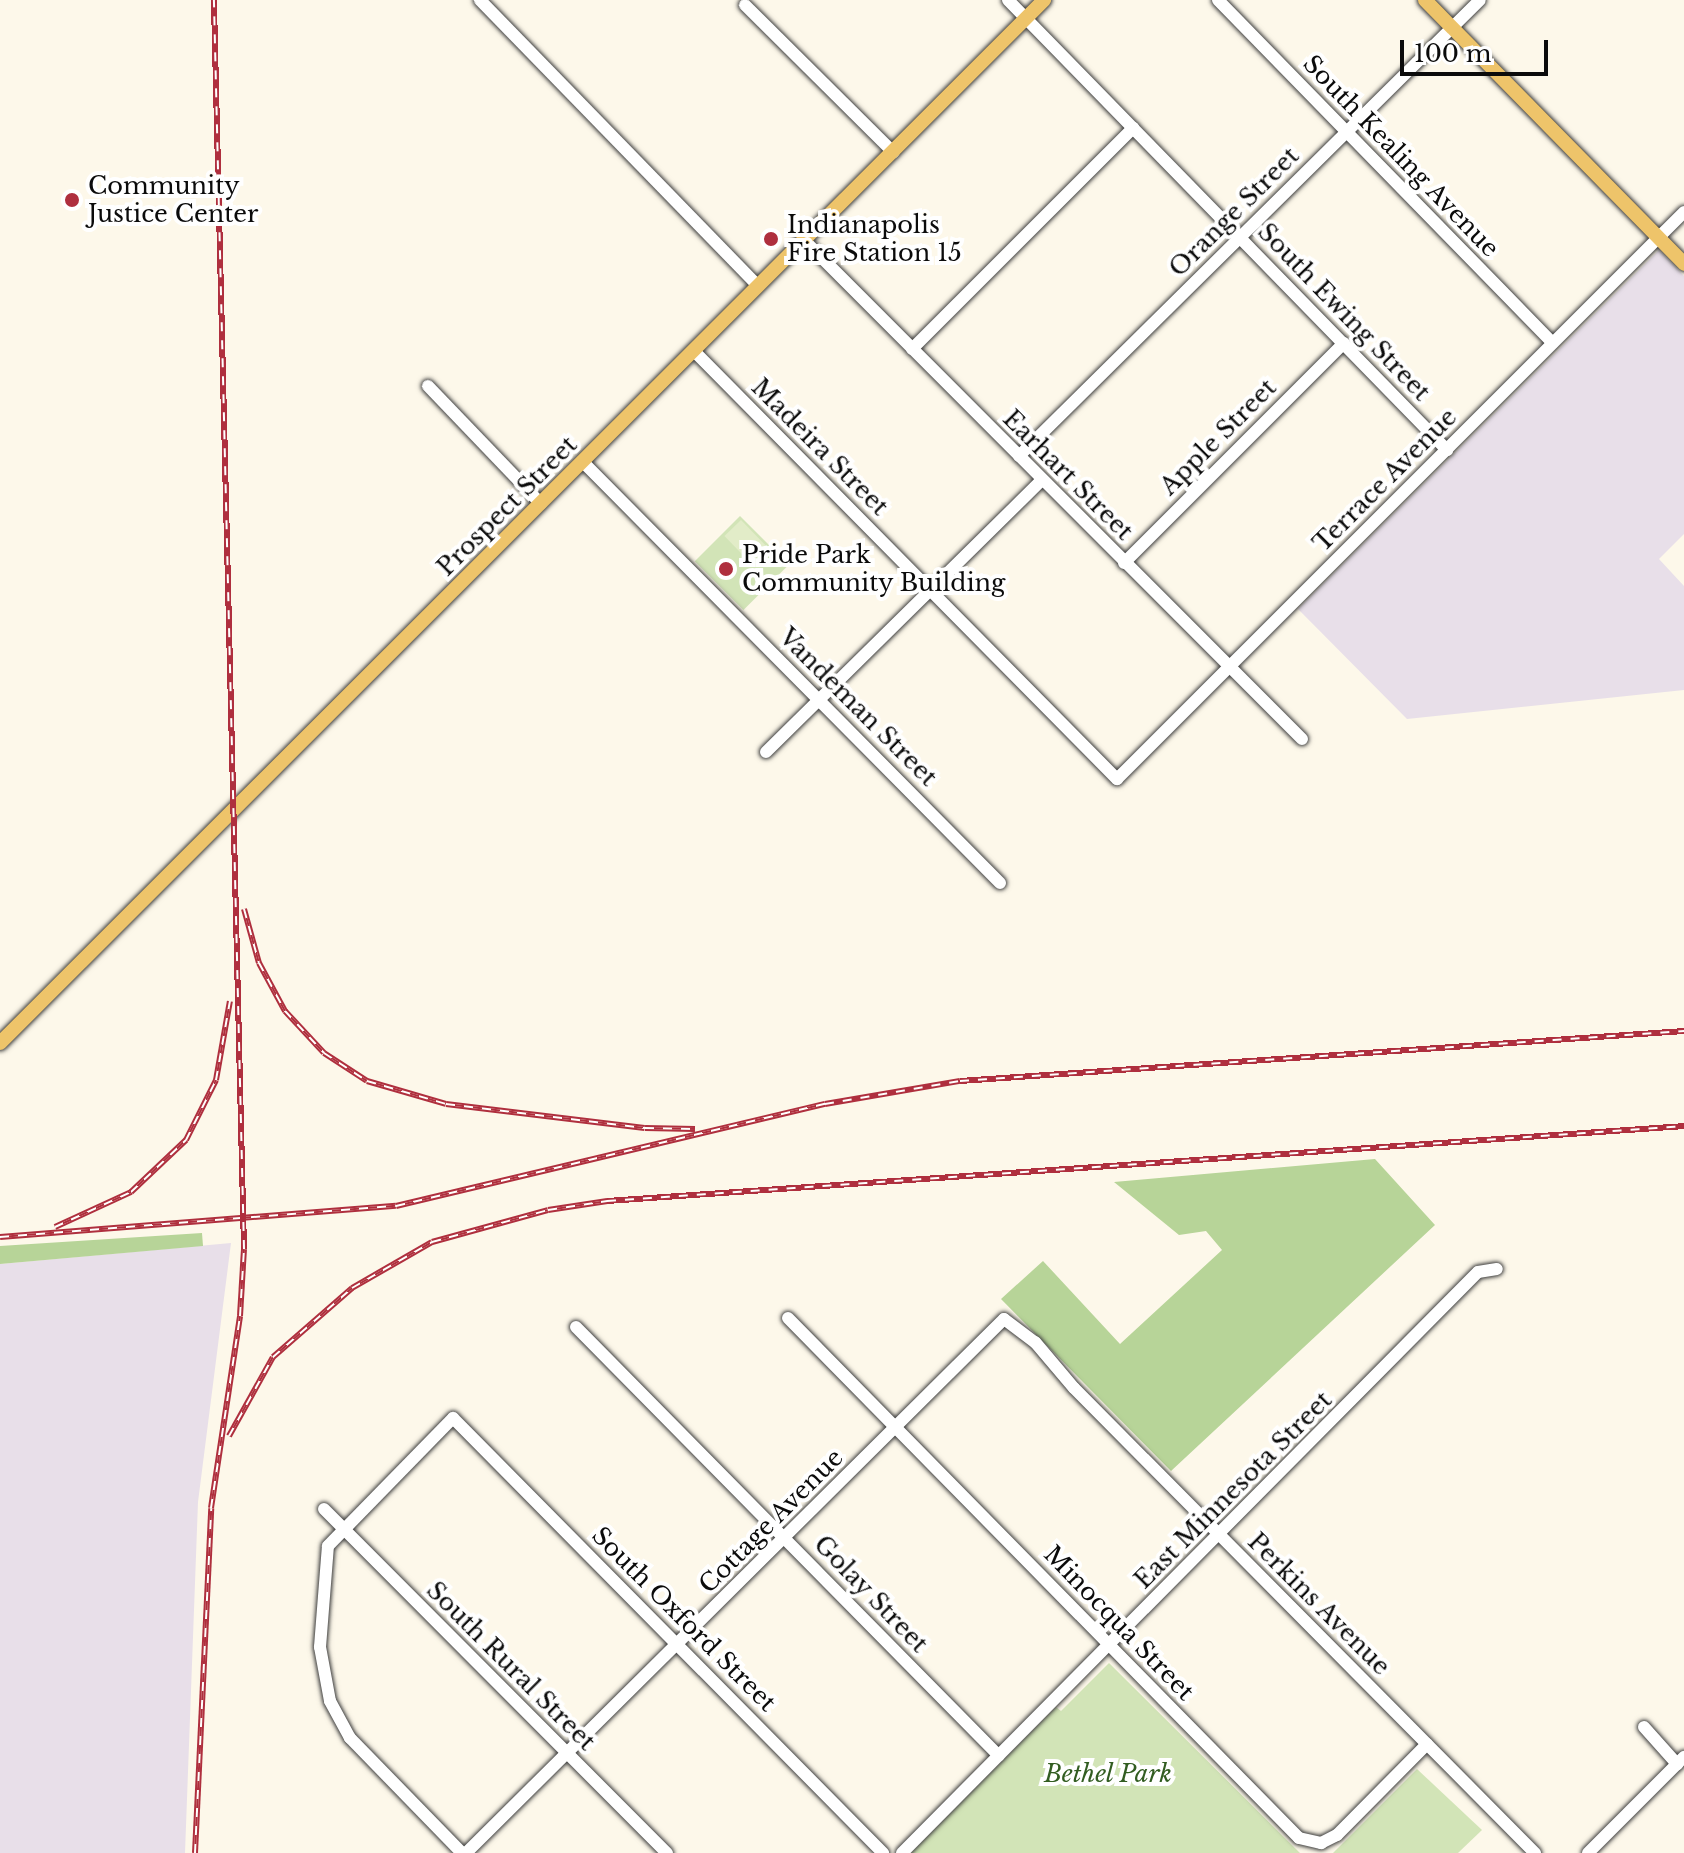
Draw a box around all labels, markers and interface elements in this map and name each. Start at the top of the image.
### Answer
scale bar [1404,24,1552,74]
text: 100 m [1414,39,1492,68]
street label: South Kealing Avenue [1297,49,1505,263]
street label: Orange Street [1163,141,1305,283]
place label: Community Justice Center [88,172,258,228]
marker: Community Justice Center [63,191,81,209]
place label: Indianapolis Fire Station 15 [787,211,962,267]
street label: South Ewing Street [1252,217,1436,407]
marker: Indianapolis Fire Station 15 [762,230,780,248]
street label: Madeira Street [746,373,894,521]
street label: Apple Street [1154,373,1282,501]
street label: Terrace Avenue [1307,402,1463,558]
street label: Earhart Street [997,404,1139,546]
street label: Prospect Street [431,430,583,582]
place label: Pride Park Community Building [742,541,1006,597]
marker: Pride Park Community Building [717,560,735,578]
street label: Vandeman Street [773,622,943,792]
street label: East Minnesota Street [1128,1385,1338,1595]
street label: Cottage Avenue [693,1443,849,1599]
street label: South Oxford Street [586,1521,782,1717]
street label: Perkins Avenue [1242,1527,1396,1681]
street label: Golay Street [808,1529,934,1659]
street label: Minocqua Street [1038,1540,1200,1706]
street label: South Rural Street [421,1576,601,1756]
park label: Bethel Park [1044,1760,1172,1788]

